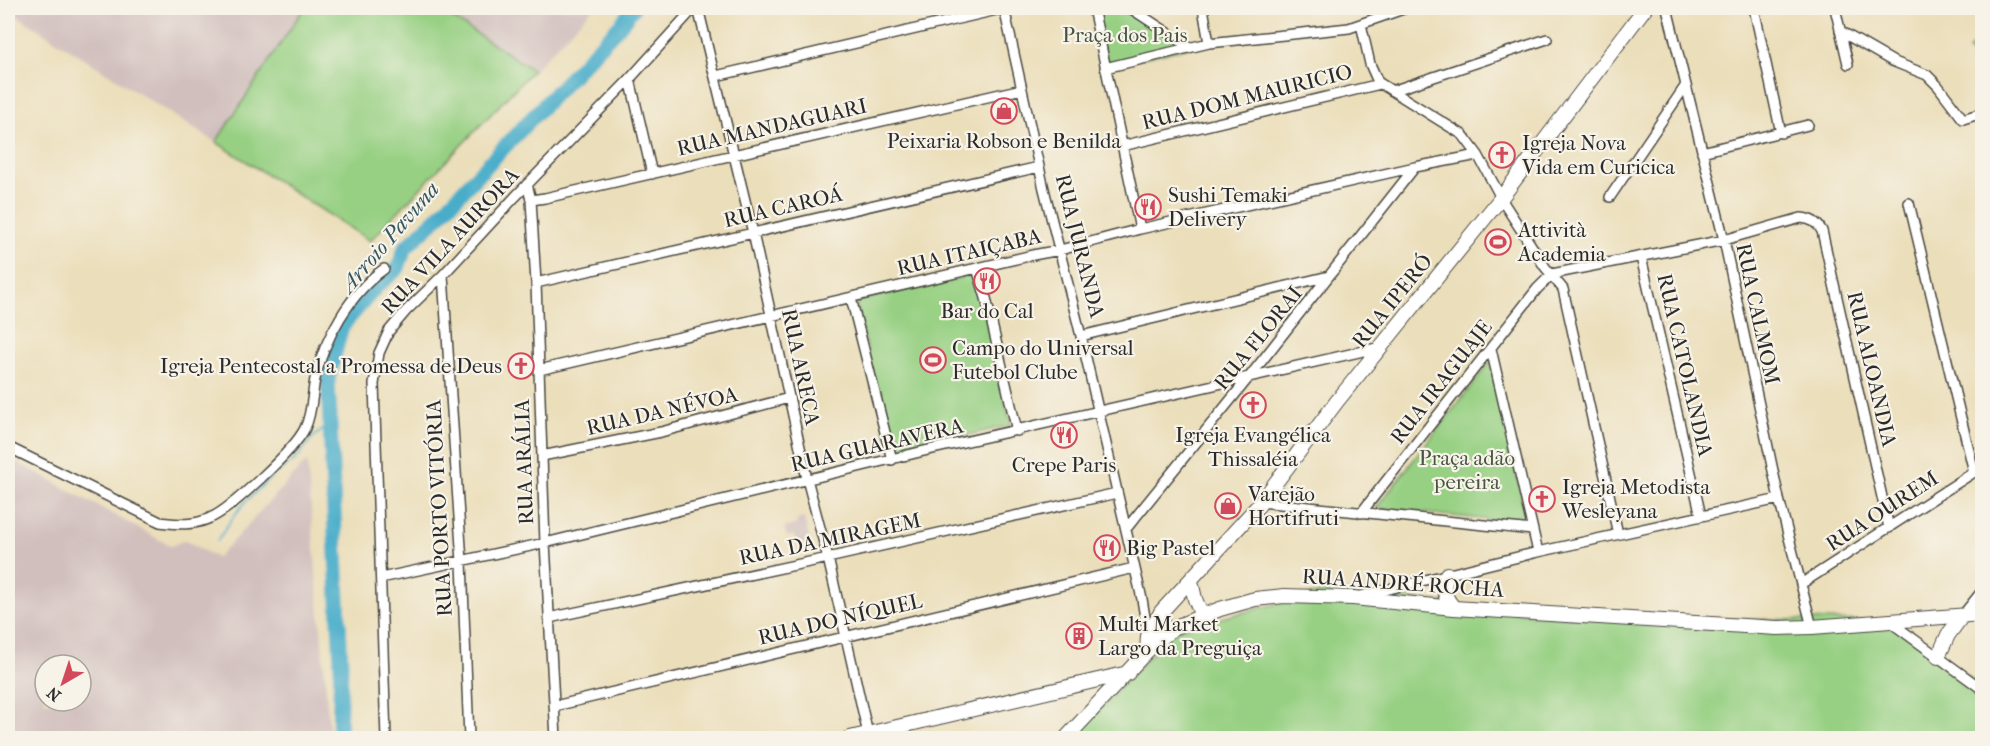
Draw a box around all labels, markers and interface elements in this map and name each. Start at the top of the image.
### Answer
park label: Praça dos Pais [1062,23,1188,47]
street label: RUA DOM MAURICIO [1140,59,1354,135]
street label: RUA MANDAGUARI [675,93,869,161]
shop icon: Peixaria Robson e Benilda [989,96,1019,126]
place label: Peixaria Robson e Benilda [887,129,1121,153]
place label: Igreja Nova Vida em Curicica [1521,131,1675,179]
church icon: Igreja Nova Vida em Curicica [1487,140,1517,170]
street label: RUA VILA AURORA [376,163,524,319]
street label: RUA JURANDA [1051,172,1110,321]
water label: Arroio Pavuna [333,177,445,300]
street label: RUA CAROÁ [721,182,845,232]
place label: Sushi Temaki Delivery [1168,183,1288,231]
restaurant icon: Sushi Temaki Delivery [1133,192,1163,222]
place label: Attività Academia [1517,218,1606,266]
street label: RUA ITAIÇABA [895,224,1044,281]
sports icon: Attività Academia [1483,227,1513,257]
street label: RUA CALMOM [1731,241,1785,387]
street label: RUA IPERÓ [1346,249,1437,353]
restaurant icon: Bar do Cal [972,266,1002,296]
street label: RUA CATOLANDIA [1652,271,1718,459]
street label: RUA FLORAI [1209,281,1307,395]
street label: RUA ALOANDIA [1842,289,1902,449]
place label: Bar do Cal [940,299,1034,323]
street label: RUA ARECA [777,307,825,428]
street label: RUA IRAGUAJE [1385,315,1497,449]
place label: Campo do Universal Futebol Clube [952,336,1134,384]
sports icon: Campo do Universal Futebol Clube [918,345,948,375]
church icon: Igreja Pentecostal a Promessa de Deus [506,351,536,381]
place label: Igreja Pentecostal a Promessa de Deus [160,354,502,378]
street label: RUA DA NÉVOA [584,382,740,440]
church icon: Igreja Evangélica Thissaléia [1238,390,1268,420]
street label: RUA PORTO VITÓRIA [420,398,457,617]
street label: RUA ARÁLIA [510,398,538,525]
street label: RUA GUARAVERA [788,413,966,477]
restaurant icon: Crepe Paris [1049,420,1079,450]
place label: Igreja Evangélica Thissaléia [1175,423,1331,471]
park label: Praça adão pereira [1419,446,1515,494]
place label: Crepe Paris [1012,453,1117,477]
street label: RUA OUREM [1821,466,1943,556]
place label: Igreja Metodista Wesleyana [1561,475,1711,523]
place label: Varejão Hortifruti [1247,482,1339,530]
church icon: Igreja Metodista Wesleyana [1527,484,1557,514]
shop icon: Varejão Hortifruti [1213,491,1243,521]
street label: RUA DA MIRAGEM [737,508,923,570]
restaurant icon: Big Pastel [1092,533,1122,563]
place label: Big Pastel [1126,536,1215,560]
street label: RUA ANDRÉ ROCHA [1301,564,1505,602]
street label: RUA DO NÍQUEL [756,588,925,650]
place label: Multi Market Largo da Preguiça [1098,612,1262,660]
building icon: Multi Market Largo da Preguiça [1064,621,1094,651]
north arrow [33,653,93,713]
text: N [43,683,65,705]

